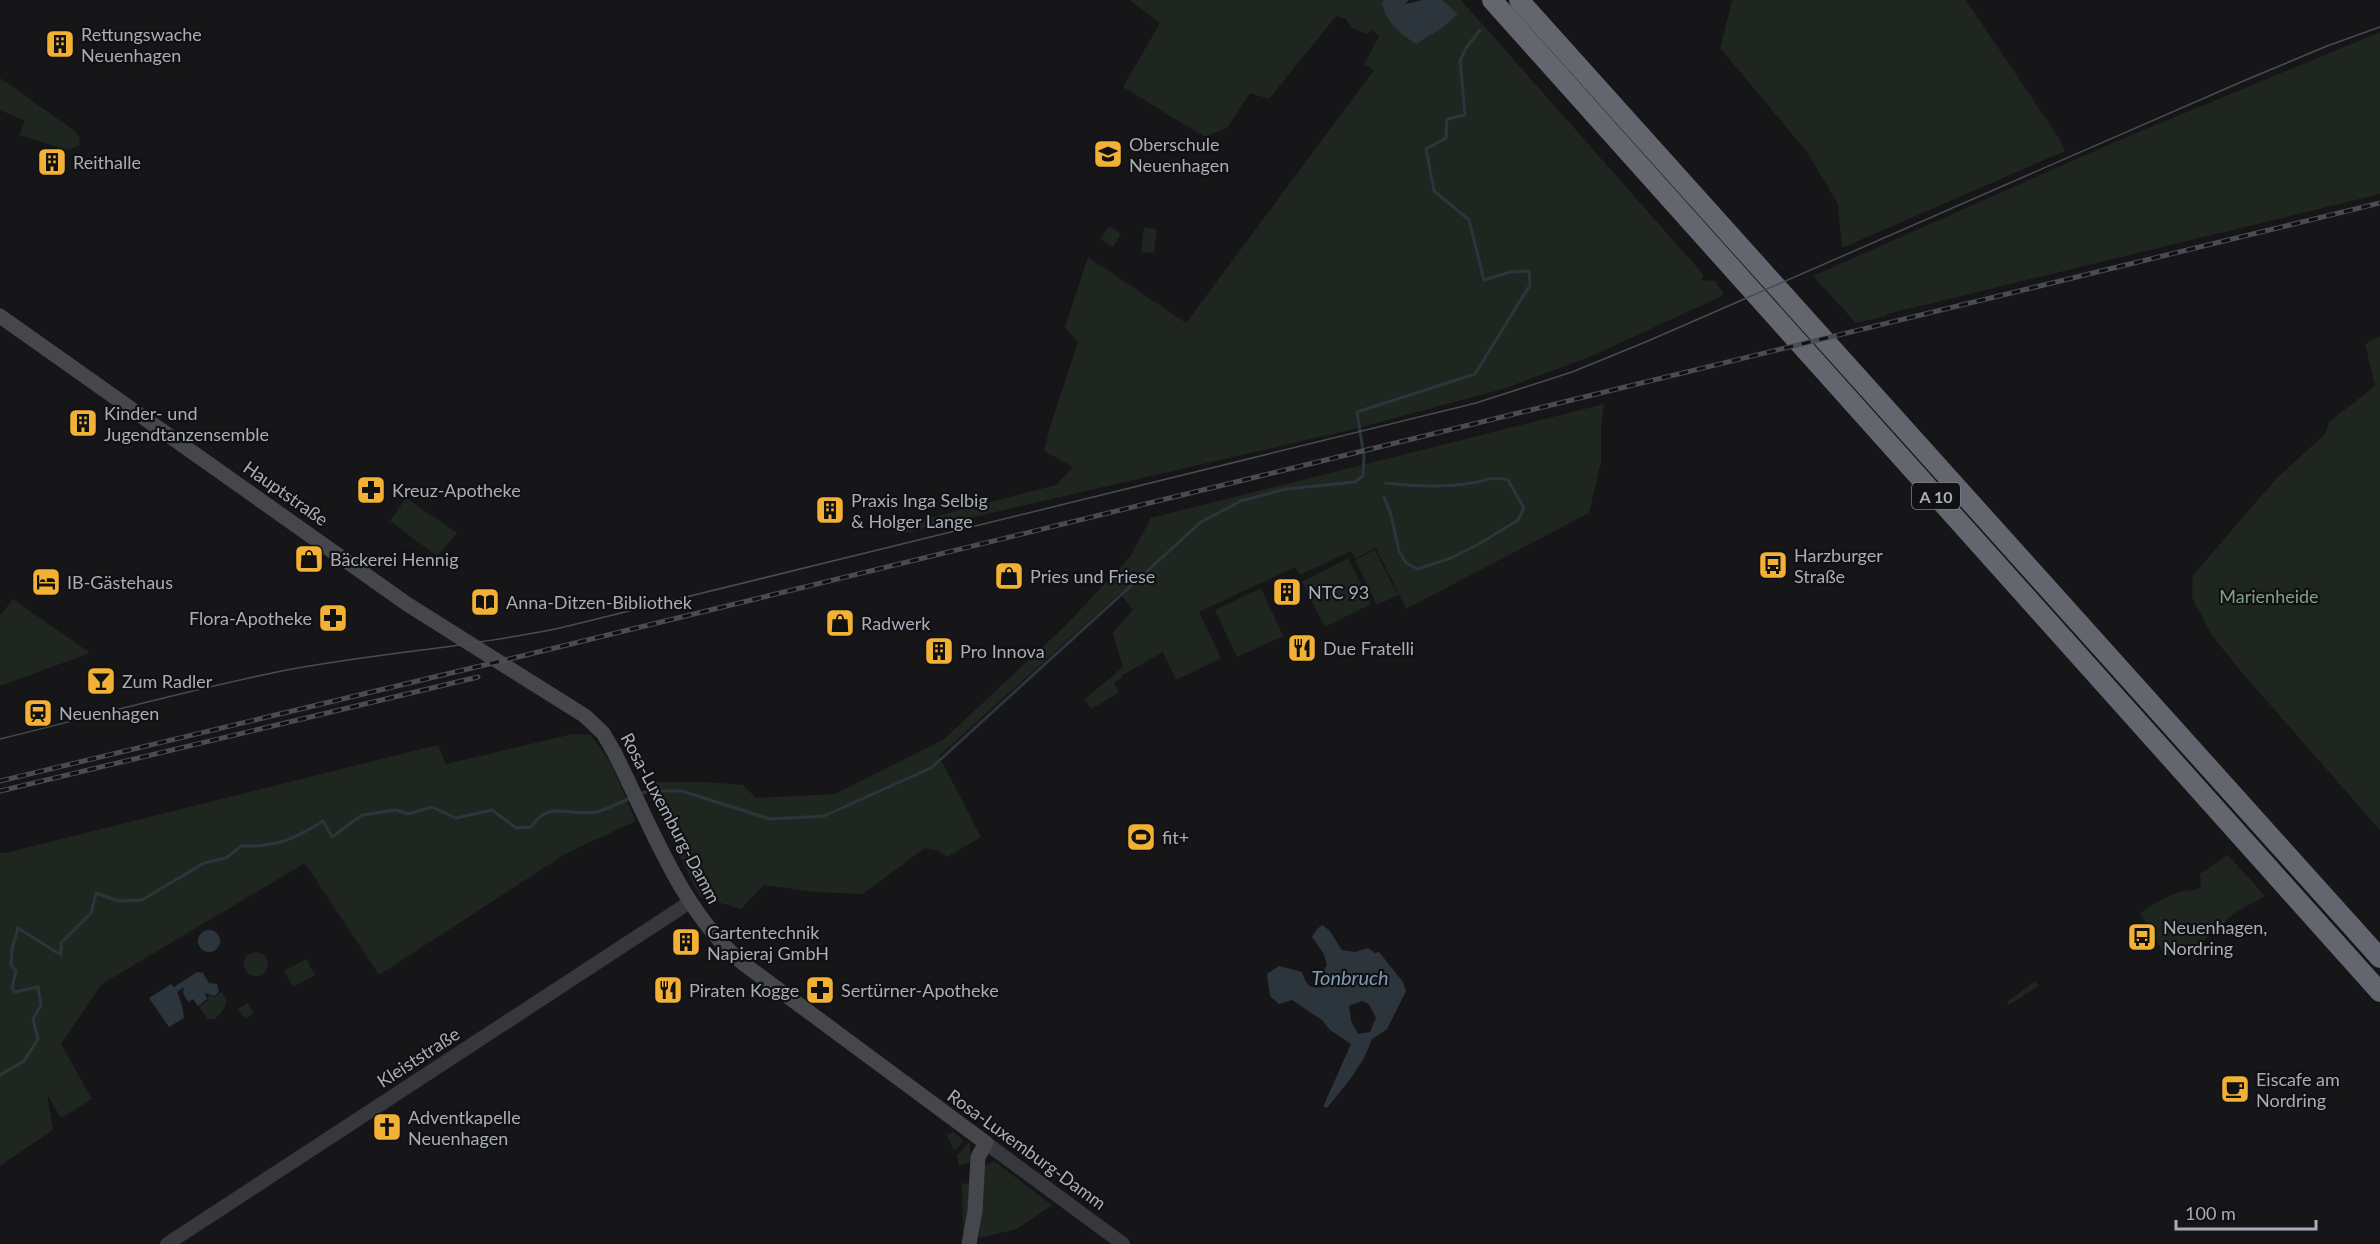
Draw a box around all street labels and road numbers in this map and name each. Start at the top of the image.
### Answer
street label: Hauptstraße [239,456,333,530]
road number: A 10 [1912,483,1960,509]
street label: Rosa-Luxemburg-Damm [617,729,725,907]
street label: Kleiststraße [373,1022,463,1092]
street label: Rosa-Luxemburg-Damm [943,1084,1111,1214]

